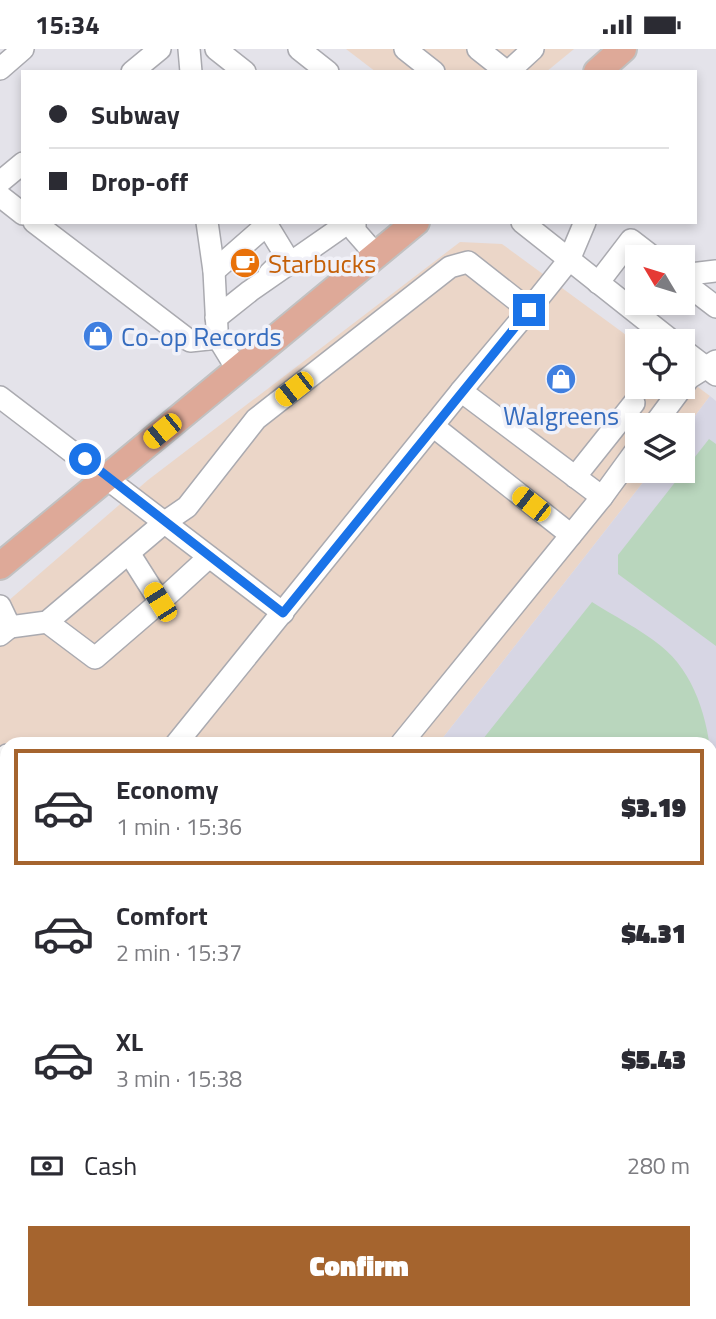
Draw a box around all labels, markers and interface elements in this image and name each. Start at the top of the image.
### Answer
text: 15:34 [35,5,100,44]
text: Subway [91,95,180,134]
text: Drop-off [91,162,188,201]
place label: Starbucks [268,244,376,283]
north arrow [625,245,695,315]
map controls [625,245,695,483]
cafe icon: Starbucks [228,246,262,280]
route end [513,294,545,326]
place label: Co-op Records [121,317,281,356]
shop icon: Co-op Records [81,319,115,353]
button: locate [625,329,695,399]
shop icon: Walgreens [544,362,578,396]
car [271,368,318,410]
place label: Walgreens [503,396,619,435]
car [140,410,185,452]
button: layers [625,413,695,483]
route start [69,443,101,475]
car [508,483,555,525]
car [140,579,181,625]
text: Economy [116,770,218,809]
icon: car [32,776,95,839]
text: $3.19 [621,788,686,827]
text: 1 min · 15:36 [116,809,242,844]
text: Comfort [116,896,208,935]
icon: car [32,902,95,965]
text: $4.31 [621,914,686,953]
text: 2 min · 15:37 [116,935,242,970]
text: XL [116,1022,143,1061]
icon: car [32,1028,95,1091]
text: $5.43 [621,1040,686,1079]
text: 3 min · 15:38 [116,1061,242,1096]
text: Cash [84,1146,137,1185]
icon: cash [28,1147,66,1185]
text: 280 m [627,1148,690,1183]
button: Confirm [28,1226,690,1306]

